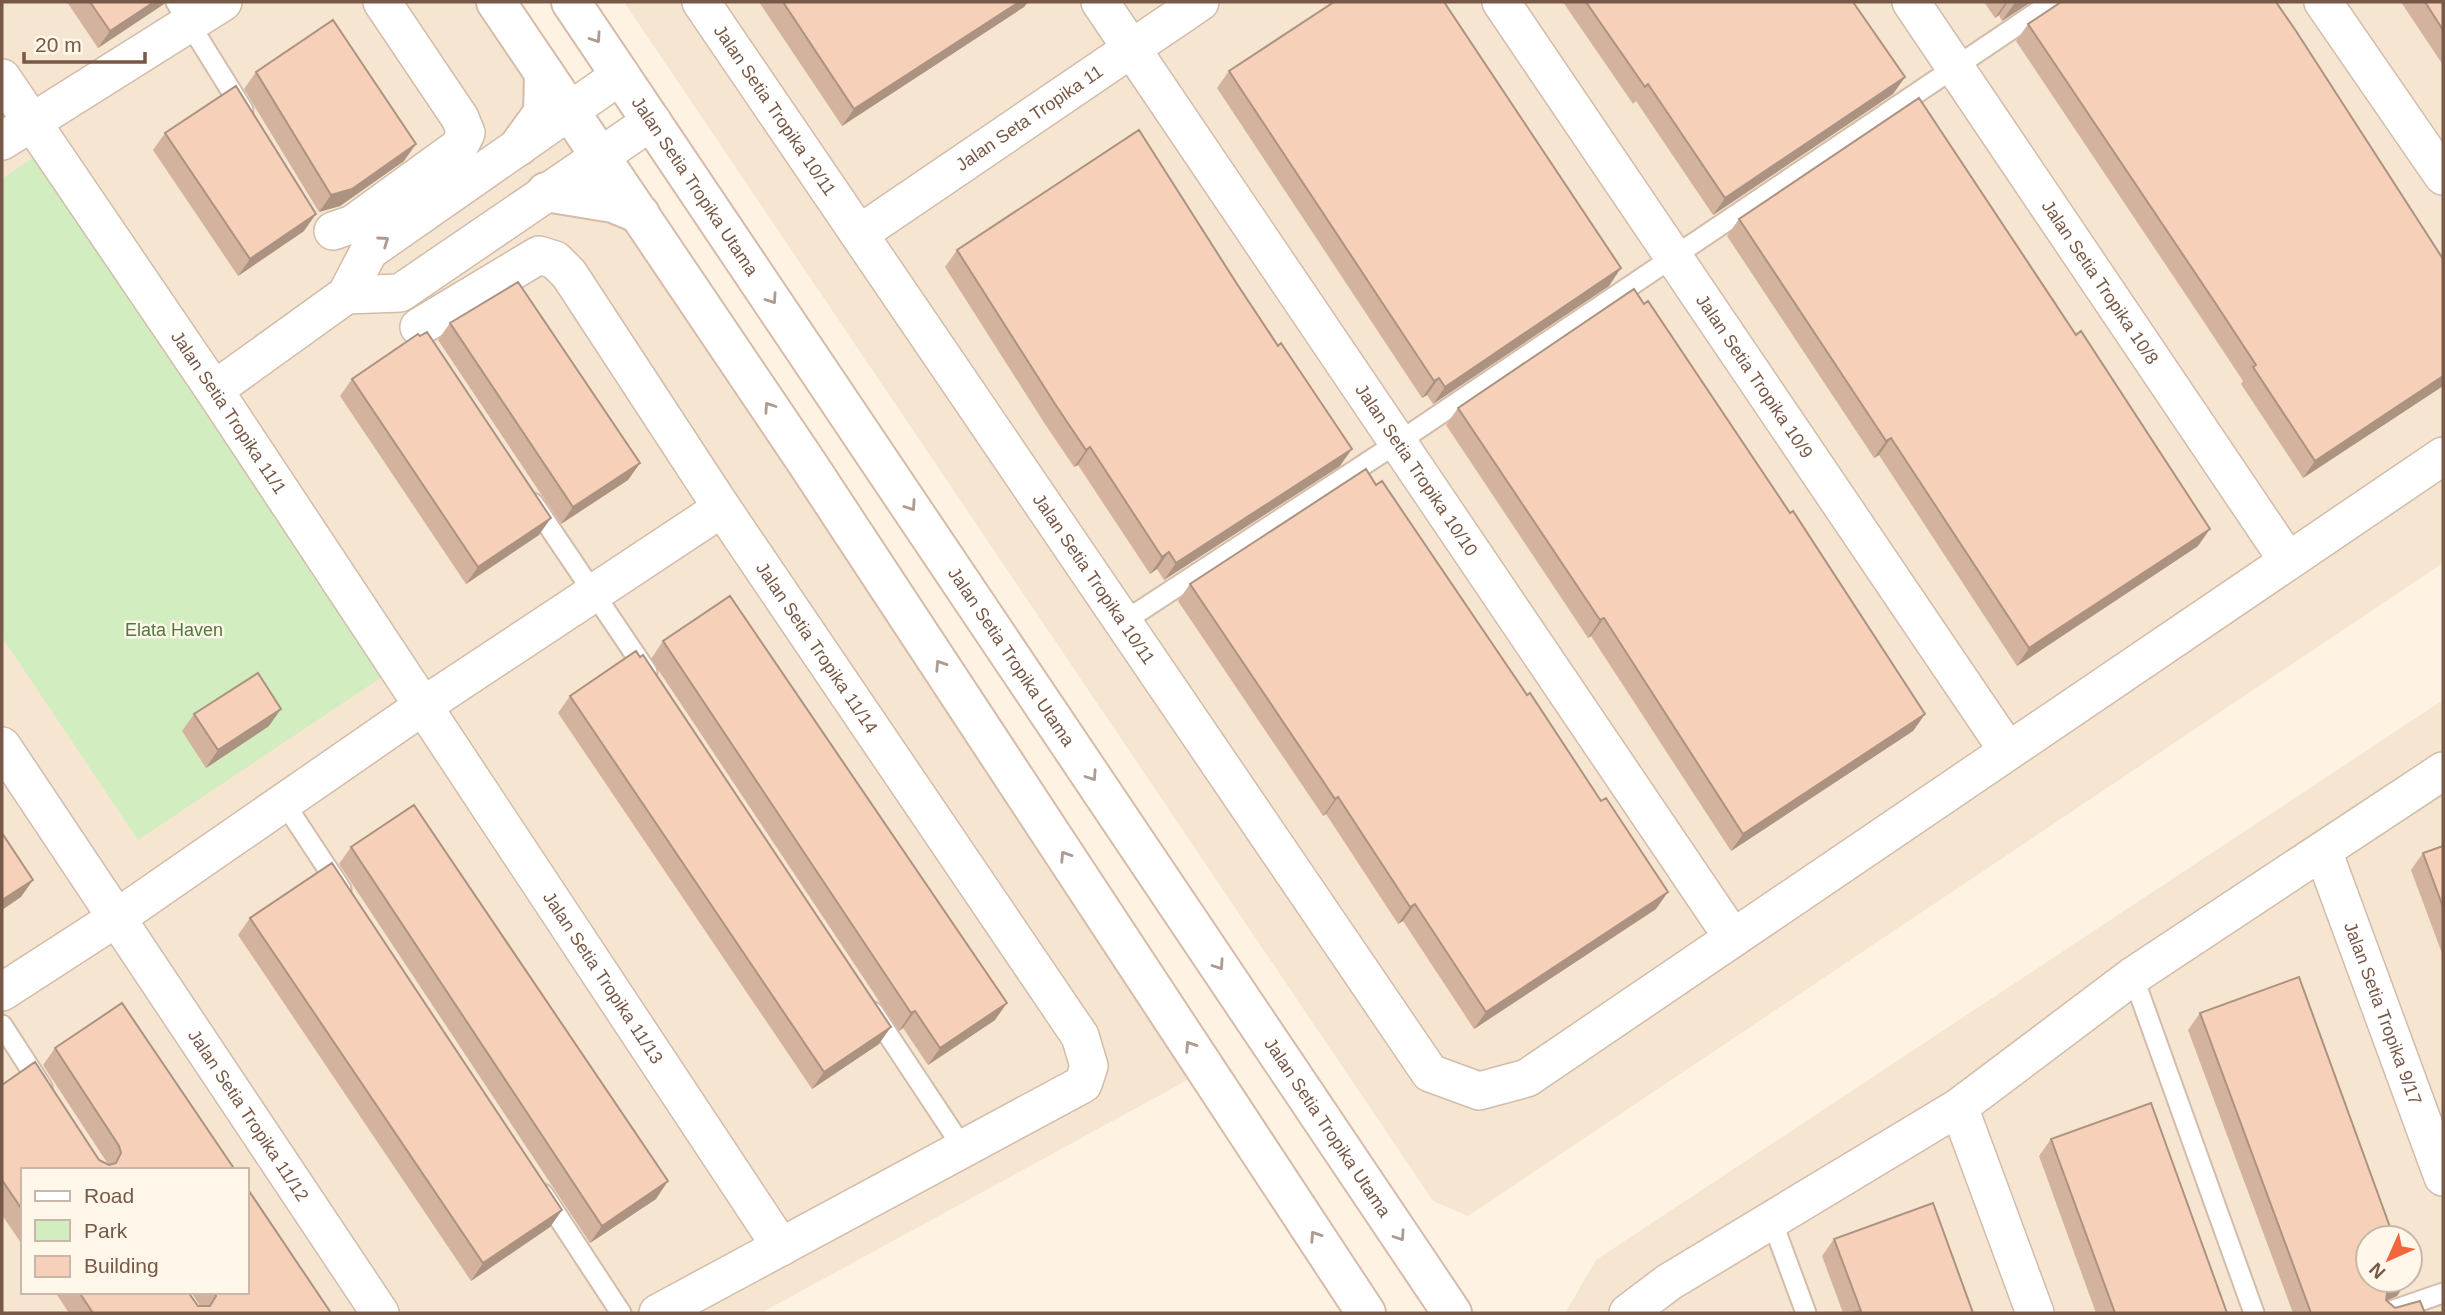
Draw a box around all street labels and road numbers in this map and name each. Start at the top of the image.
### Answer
street label: Jalan Setia Tropika 10/11 [710,21,840,199]
street label: Jalan Seta Tropika 11 [952,61,1106,175]
street label: Jalan Setia Tropika Utama [628,93,763,280]
street label: Jalan Setia Tropika 10/8 [2038,197,2162,368]
street label: Jalan Setia Tropika 10/9 [1692,291,1817,462]
street label: Jalan Setia Tropika 11/1 [167,327,290,498]
street label: Jalan Setia Tropika 10/10 [1351,380,1482,560]
street label: Jalan Setia Tropika 10/11 [1029,490,1159,668]
street label: Jalan Setia Tropika 11/14 [752,559,882,737]
street label: Jalan Setia Tropika Utama [944,564,1079,751]
street label: Jalan Setia Tropika 11/13 [539,888,667,1068]
street label: Jalan Setia Tropika 9/17 [2340,919,2426,1107]
street label: Jalan Setia Tropika 11/12 [184,1026,313,1205]
street label: Jalan Setia Tropika Utama [1260,1034,1395,1222]

